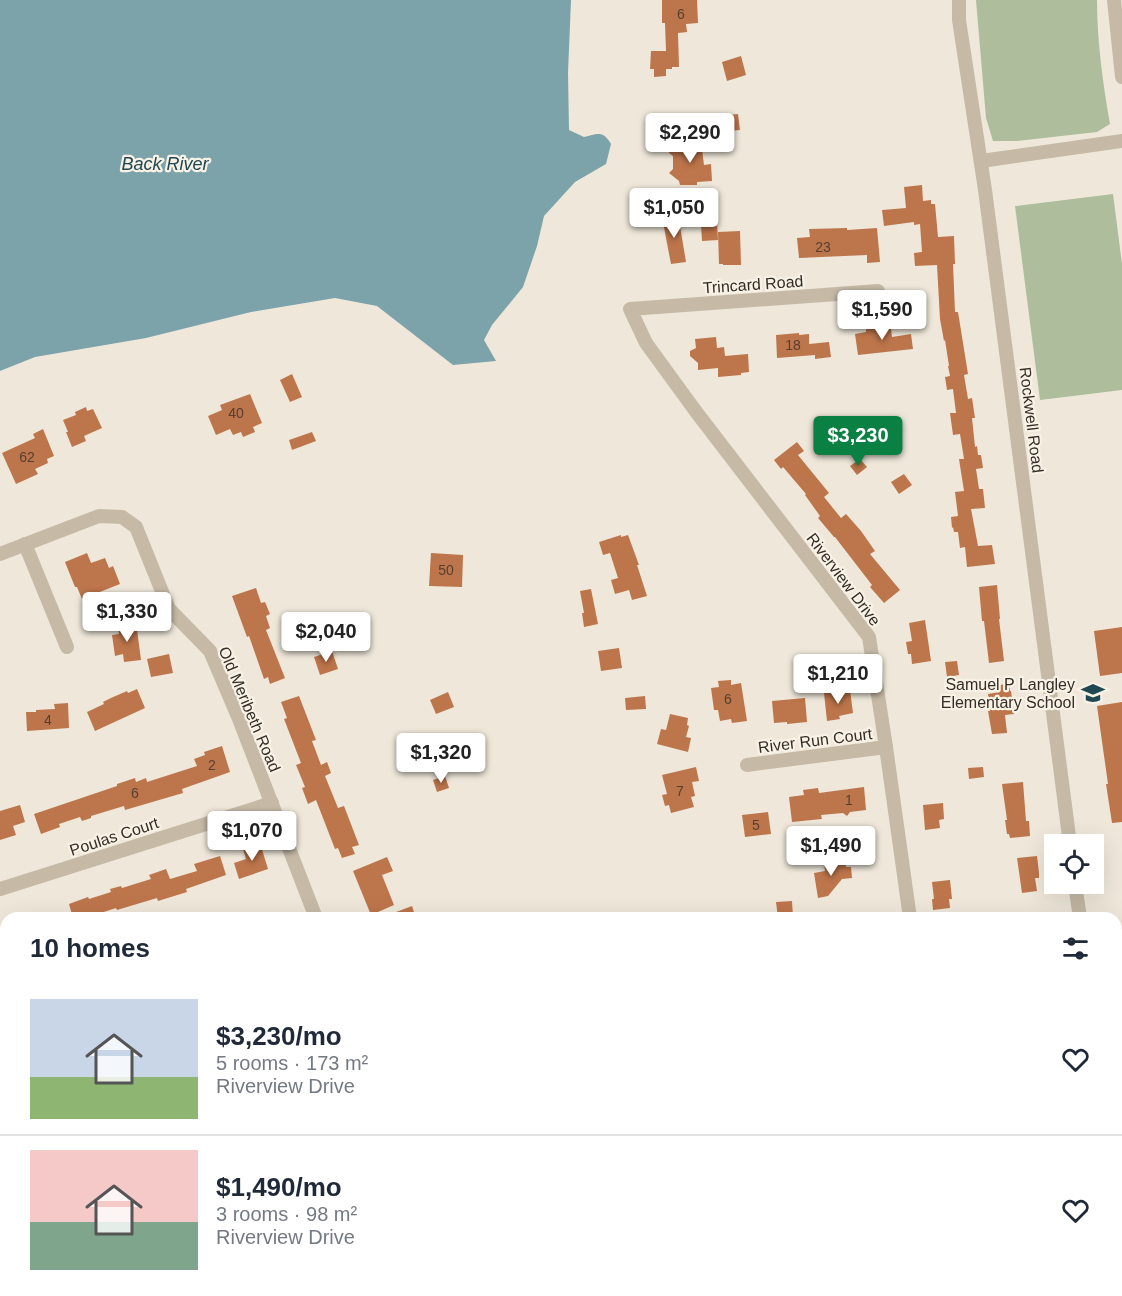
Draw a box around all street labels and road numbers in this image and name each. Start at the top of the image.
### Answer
street label: Trincard Road [702,273,804,296]
street label: Rockwell Road [1017,366,1046,474]
street label: Riverview Drive [803,530,884,629]
street label: Old Meribeth Road [215,644,284,774]
street label: River Run Court [757,725,874,756]
street label: Poulas Court [68,814,161,859]

